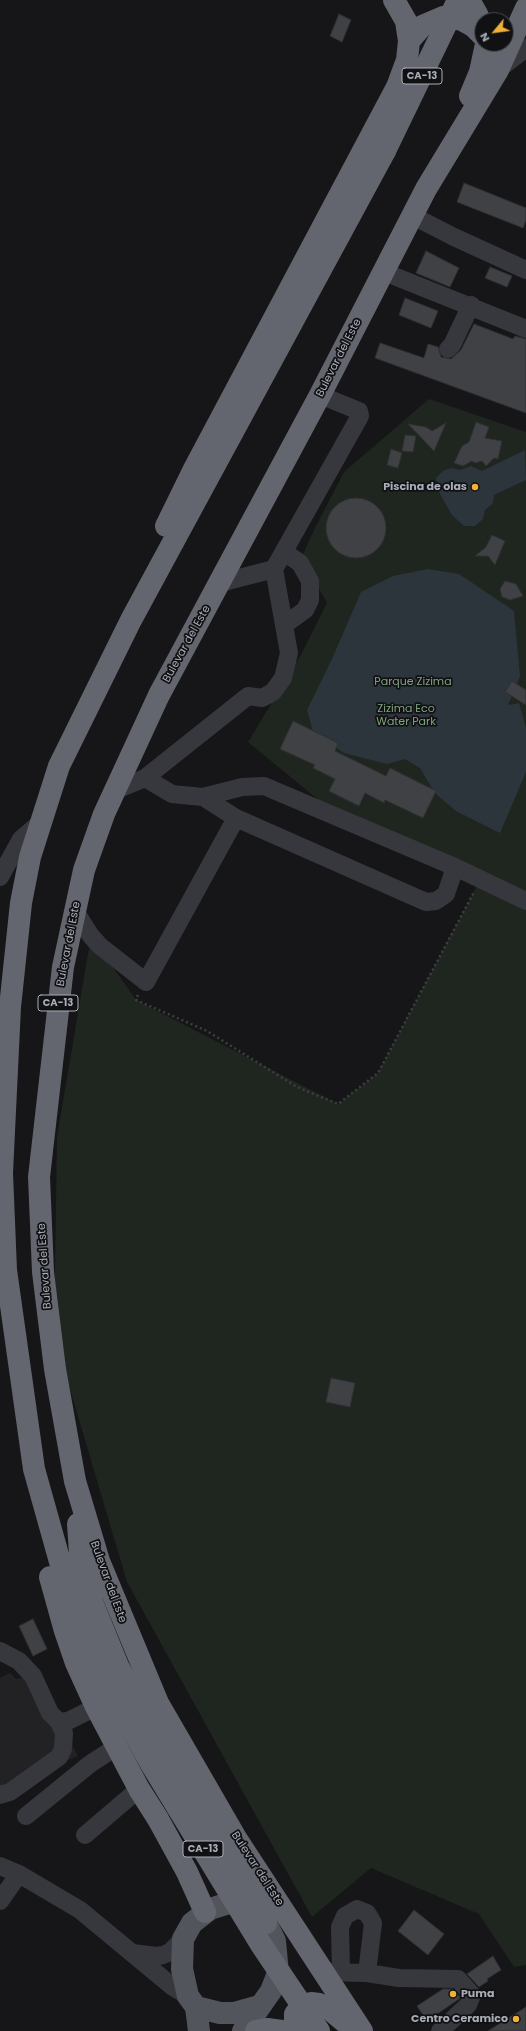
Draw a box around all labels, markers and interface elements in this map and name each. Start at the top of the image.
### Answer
north arrow [474,12,514,52]
text: N [475,30,493,45]
road number: CA-13 [402,68,442,84]
street label: Bulevar del Este [314,317,364,399]
place label: Piscina de olas [383,480,467,494]
marker: Piscina de olas [470,482,480,492]
street label: Bulevar del Este [160,603,214,685]
park label: Parque Zizima [374,675,452,689]
park label: Zizima Eco Water Park [376,702,436,728]
street label: Bulevar del Este [54,900,84,988]
road number: CA-13 [38,995,78,1011]
street label: Bulevar del Este [35,1223,55,1309]
street label: Bulevar del Este [87,1539,129,1625]
street label: Bulevar del Este [228,1829,286,1909]
road number: CA-13 [183,1841,223,1857]
place label: Puma [461,1987,494,2001]
marker: Puma [448,1989,458,1999]
place label: Centro Ceramico [411,2012,508,2026]
marker: Centro Ceramico [511,2014,521,2024]

